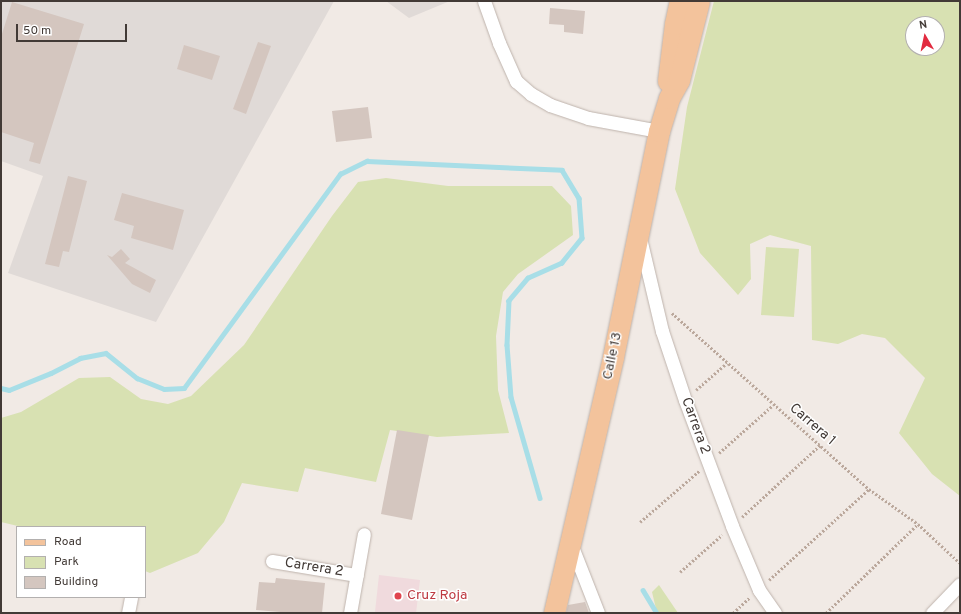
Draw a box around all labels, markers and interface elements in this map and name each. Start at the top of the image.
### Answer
scale bar [18,16,129,42]
north arrow [905,16,945,56]
text: N [918,18,928,33]
text: 50 m [23,23,51,39]
street label: Calle 13 [600,331,626,381]
street label: Carrera 2 [677,395,713,457]
street label: Carrera 1 [785,400,839,450]
legend [16,526,146,598]
text: Road [54,534,82,550]
text: Park [54,554,79,570]
street label: Carrera 2 [283,555,345,581]
text: Building [54,574,98,590]
place label: Cruz Roja [407,588,467,604]
marker: Cruz Roja [392,590,404,602]

